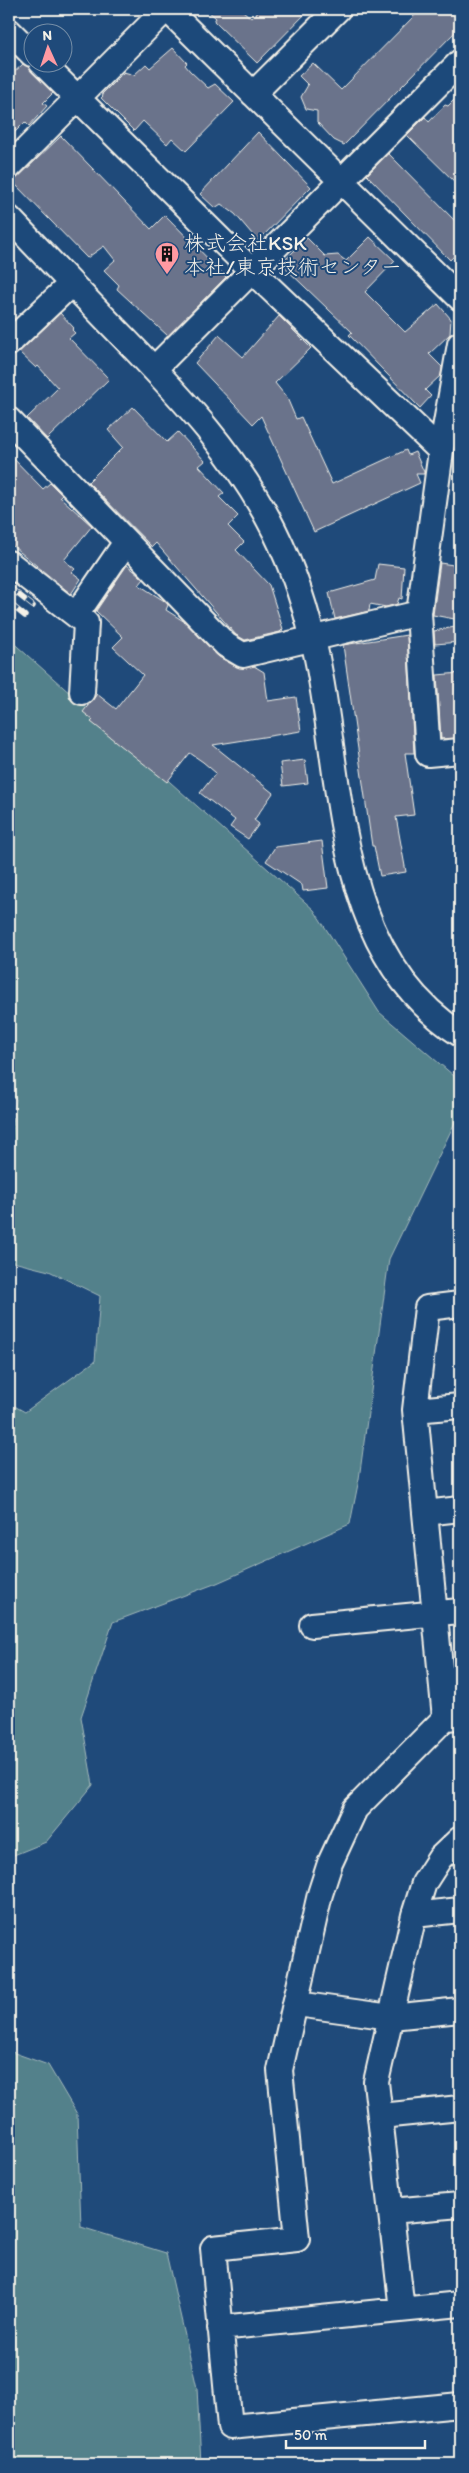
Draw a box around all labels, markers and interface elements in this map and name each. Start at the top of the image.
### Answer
north arrow [22,22,72,72]
text: N [42,27,53,44]
place label: 株式会社KSK 本社/東京技術センター [184,230,402,279]
building icon: 株式会社KSK 本社/東京技術センター [154,241,180,275]
scale bar [286,2418,425,2450]
text: 50 m [294,2426,327,2444]

